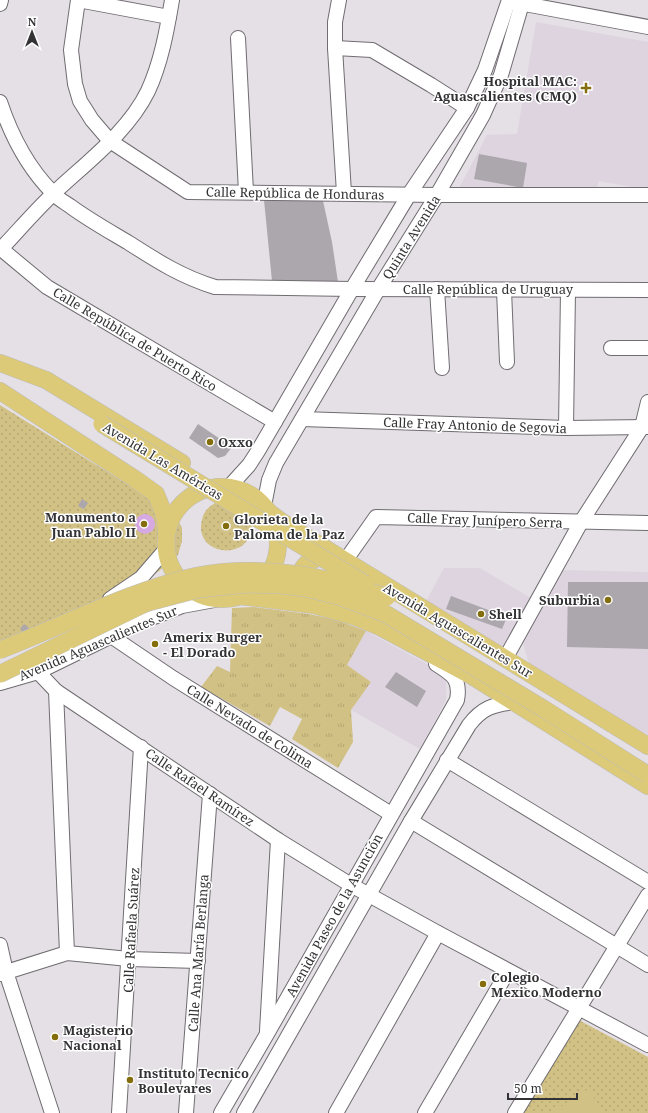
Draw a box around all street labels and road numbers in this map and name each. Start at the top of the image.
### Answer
street label: Calle República de Honduras [206,182,385,204]
street label: Quinta Avenida [378,191,444,283]
street label: Calle República de Uruguay [403,280,574,298]
street label: Calle República de Puerto Rico [50,283,220,395]
street label: Calle Fray Antonio de Segovia [383,413,567,437]
street label: Avenida Las Américas [100,418,226,504]
street label: Calle Fray Junípero Serra [407,508,563,532]
street label: Avenida Aguascalientes Sur [380,578,536,682]
street label: Avenida Aguascalientes Sur [16,601,180,685]
street label: Calle Nevado de Colima [183,680,317,772]
street label: Calle Rafael Ramírez [142,744,258,830]
street label: Avenida Paseo de la Asunción [281,830,387,1000]
street label: Calle Rafaela Suárez [119,867,143,993]
street label: Calle Ana María Berlanga [184,874,212,1032]

